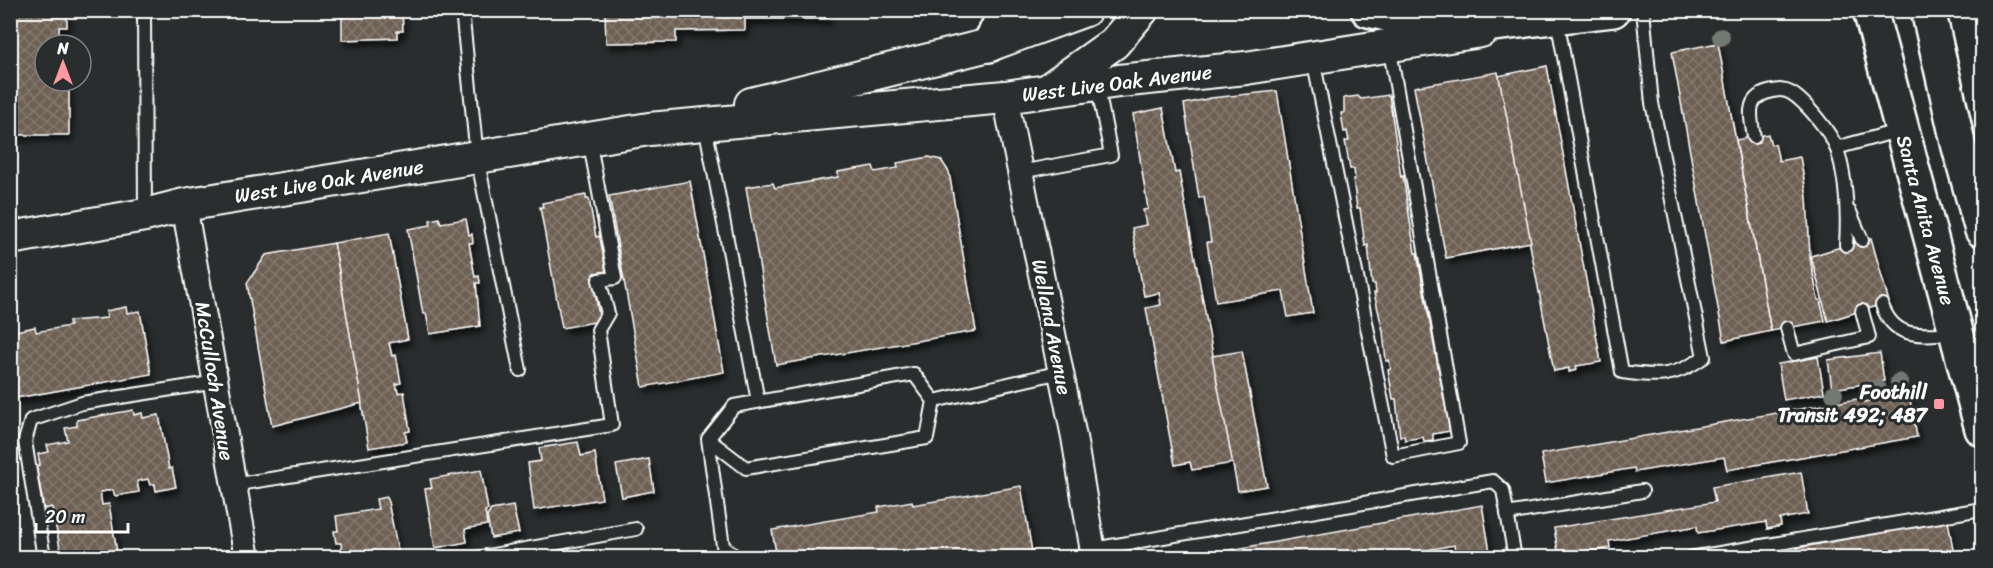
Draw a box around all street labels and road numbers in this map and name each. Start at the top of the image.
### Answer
street label: West Live Oak Avenue [1020,54,1214,113]
street label: Santa Anita Avenue [1886,131,1965,309]
street label: West Live Oak Avenue [232,149,426,214]
street label: Welland Avenue [1021,256,1082,398]
street label: McCulloch Avenue [185,299,244,463]

